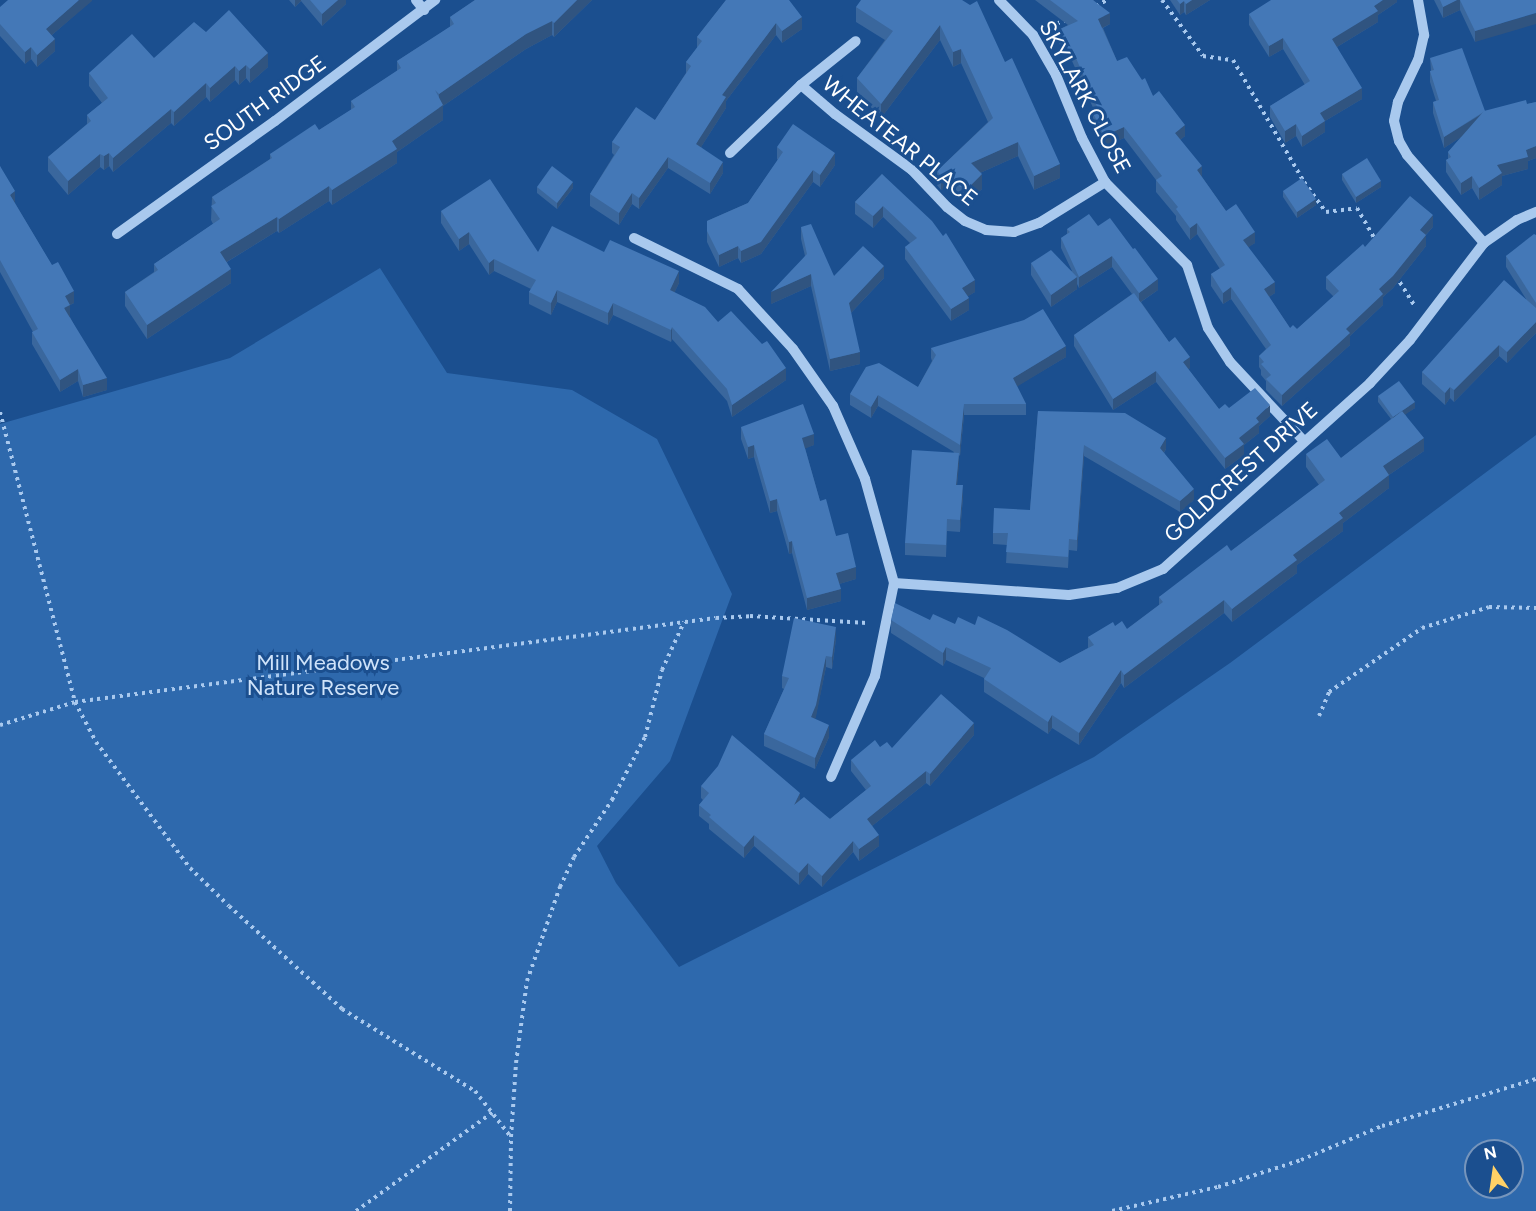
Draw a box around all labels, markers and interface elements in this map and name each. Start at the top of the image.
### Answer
street label: SKYLARK CLOSE [1034,16,1136,178]
street label: SOUTH RIDGE [199,50,331,156]
street label: WHEATEAR PLACE [817,70,983,212]
street label: GOLDCREST DRIVE [1159,396,1323,548]
park label: Mill Meadows Nature Reserve [247,649,399,700]
north arrow [1464,1139,1524,1199]
text: N [1482,1142,1498,1164]

